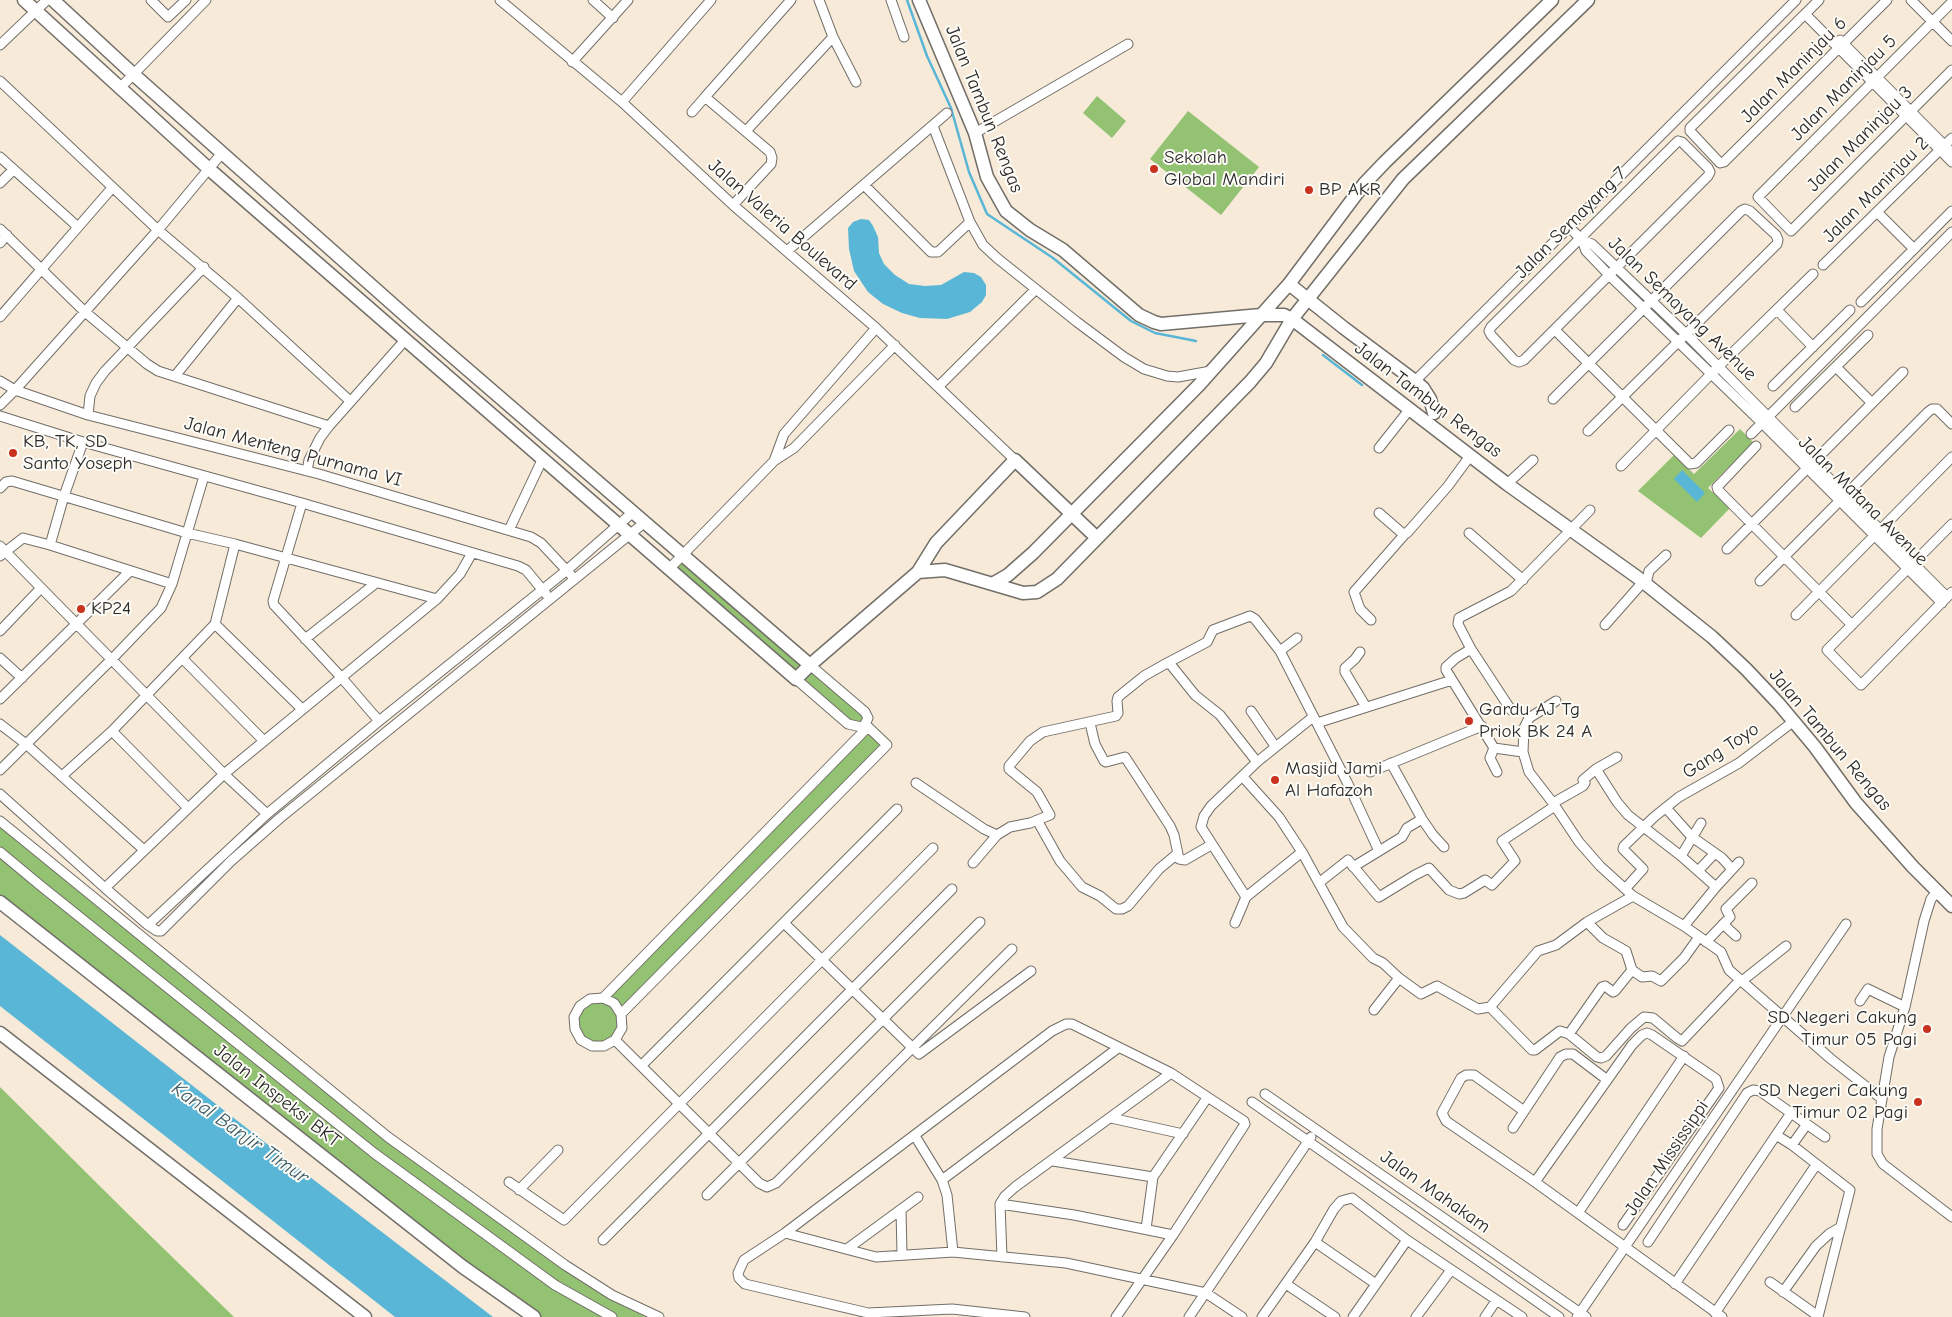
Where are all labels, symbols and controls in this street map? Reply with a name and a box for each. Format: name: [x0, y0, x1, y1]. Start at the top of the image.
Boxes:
street label: Jalan Maninjau 6: [1736, 12, 1852, 128]
street label: Jalan Tambun Rengas: [940, 22, 1028, 196]
street label: Jalan Maninjau 5: [1786, 30, 1902, 146]
street label: Jalan Maninjau 3: [1802, 81, 1918, 197]
street label: Jalan Maninjau 2: [1818, 132, 1934, 248]
place label: Sekolah Global Mandiri: [1164, 147, 1285, 191]
street label: Jalan Valeria Boulevard: [703, 154, 861, 296]
street label: Jalan Semayang 7: [1510, 162, 1632, 284]
marker: Sekolah Global Mandiri: [1148, 163, 1160, 175]
place label: BP AKR: [1319, 179, 1381, 201]
marker: BP AKR: [1303, 184, 1315, 196]
street label: Jalan Semayang Avenue: [1603, 232, 1761, 386]
street label: Jalan Tambun Rengas: [1350, 337, 1506, 463]
street label: Jalan Menteng Purnama VI: [182, 412, 404, 492]
place label: KB, TK, SD Santo Yoseph: [23, 431, 133, 475]
street label: Jalan Matana Avenue: [1793, 431, 1933, 571]
marker: KB, TK, SD Santo Yoseph: [7, 447, 19, 459]
place label: KP24: [91, 598, 131, 620]
marker: KP24: [75, 603, 87, 615]
street label: Jalan Tambun Rengas: [1764, 664, 1896, 816]
place label: Gardu AJ Tg Priok BK 24 A: [1479, 699, 1592, 743]
marker: Gardu AJ Tg Priok BK 24 A: [1463, 715, 1475, 727]
street label: Gang Toyo: [1678, 718, 1764, 784]
place label: Masjid Jami Al Hafazoh: [1285, 758, 1382, 802]
marker: Masjid Jami Al Hafazoh: [1269, 774, 1281, 786]
place label: SD Negeri Cakung Timur 05 Pagi: [1767, 1007, 1917, 1051]
marker: SD Negeri Cakung Timur 05 Pagi: [1921, 1023, 1933, 1035]
street label: Jalan Inspeksi BKT: [209, 1039, 345, 1153]
water label: Kanal Banjir Timur: [167, 1077, 313, 1189]
place label: SD Negeri Cakung Timur 02 Pagi: [1758, 1080, 1908, 1124]
street label: Jalan Mississippi: [1620, 1096, 1714, 1220]
marker: SD Negeri Cakung Timur 02 Pagi: [1912, 1096, 1924, 1108]
street label: Jalan Mahakam: [1375, 1146, 1495, 1238]

